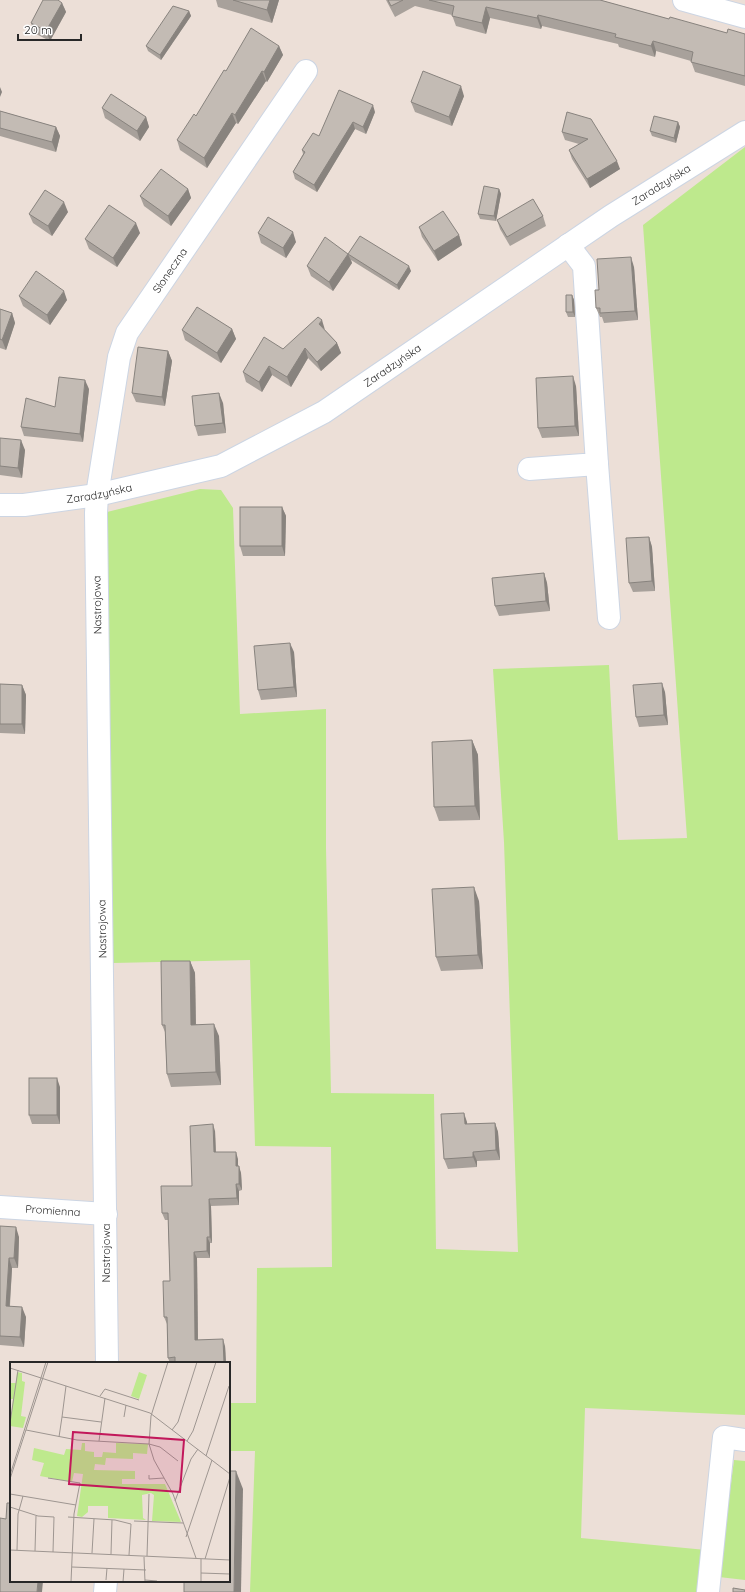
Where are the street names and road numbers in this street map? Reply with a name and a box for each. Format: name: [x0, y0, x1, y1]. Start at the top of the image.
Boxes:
street label: Zaradzyńska: [629, 161, 693, 208]
street label: Słoneczna: [149, 245, 190, 296]
street label: Zaradzyńska: [361, 341, 424, 390]
street label: Zaradzyńska: [65, 480, 133, 506]
street label: Nastrojowa: [89, 575, 105, 635]
street label: Nastrojowa: [94, 899, 110, 959]
street label: Promienna: [25, 1202, 81, 1219]
street label: Nastrojowa: [99, 1224, 113, 1282]

